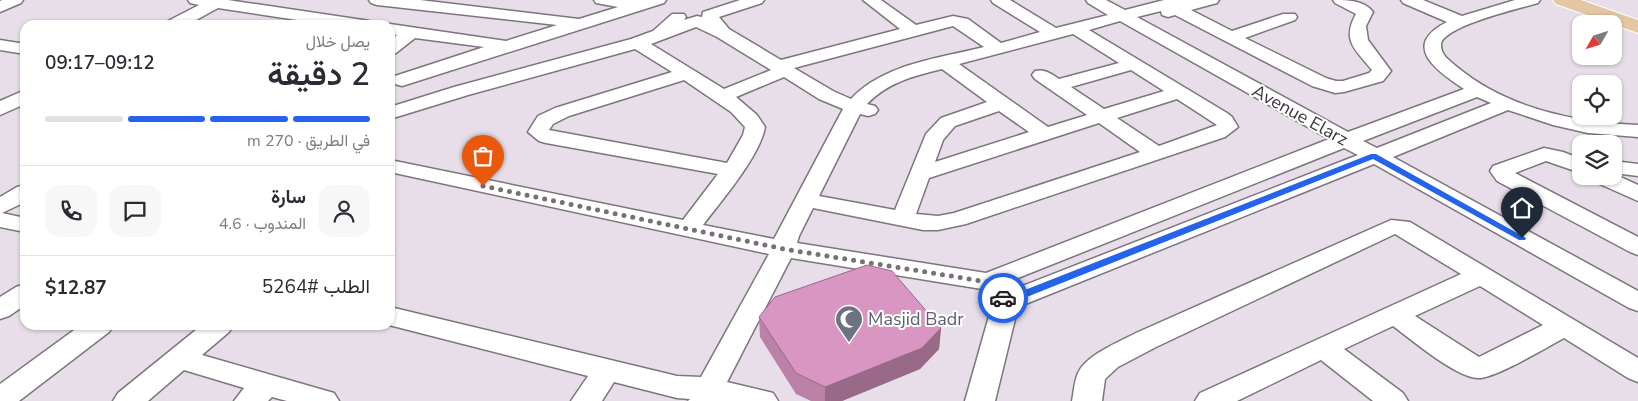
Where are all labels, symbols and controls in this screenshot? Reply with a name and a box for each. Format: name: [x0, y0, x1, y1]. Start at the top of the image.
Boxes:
north arrow: [1572, 15, 1622, 65]
map controls: [1572, 15, 1622, 185]
text: يصل خلال: [306, 31, 370, 53]
text: 09:12–09:17: [45, 50, 155, 76]
text: 2 دقيقة: [267, 53, 370, 96]
button: locate: [1572, 75, 1622, 125]
street label: Avenue Elarz: [1248, 79, 1352, 151]
text: في الطريق · 270 m: [247, 130, 370, 152]
pin: [462, 135, 504, 186]
button: layers: [1572, 135, 1622, 185]
icon: bag: [469, 142, 497, 170]
text: سارة: [271, 184, 306, 210]
button: phone: [45, 185, 97, 237]
button: chat: [109, 185, 161, 237]
button: person: [318, 185, 370, 237]
pin: [1501, 187, 1543, 238]
icon: home: [1508, 194, 1536, 222]
text: المندوب · 4.6: [219, 213, 306, 235]
courier: [978, 273, 1028, 323]
text: الطلب #5264: [262, 274, 370, 300]
text: $12.87: [45, 275, 107, 301]
icon: car: [989, 284, 1017, 312]
mosque icon: Masjid Badr: [834, 304, 864, 343]
place label: Masjid Badr: [868, 307, 964, 331]

